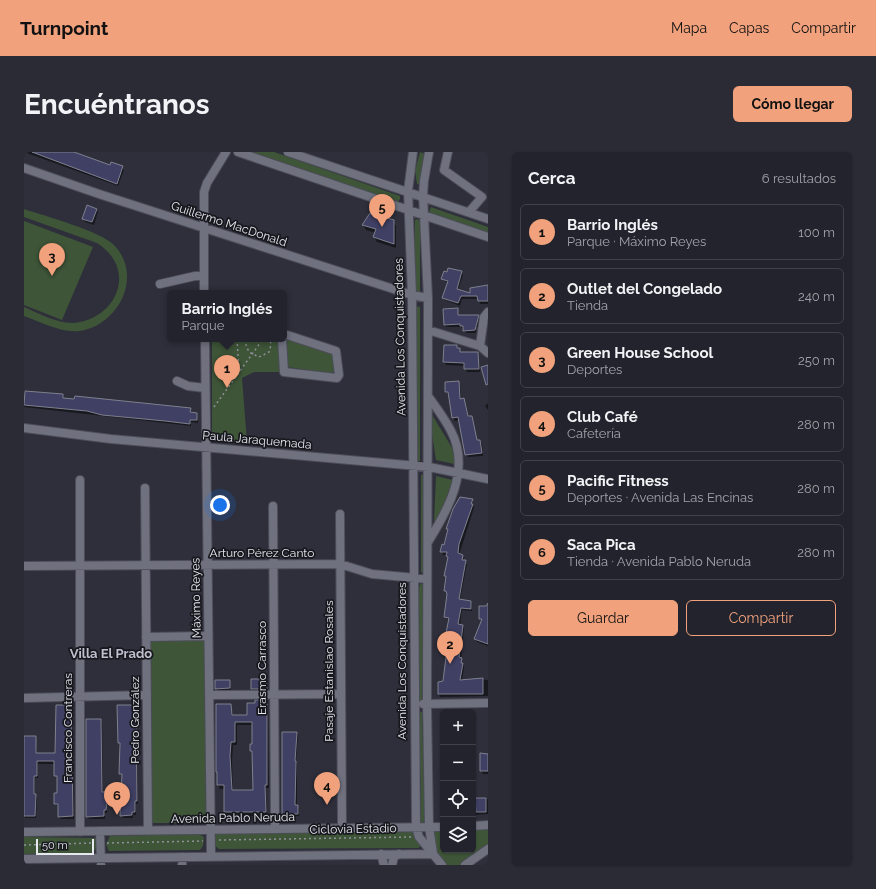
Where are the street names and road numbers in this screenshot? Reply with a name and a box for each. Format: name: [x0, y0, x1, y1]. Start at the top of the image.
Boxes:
street label: Guillermo MacDonald: [169, 199, 289, 249]
street label: Avenida Los Conquistadores: [392, 258, 408, 416]
street label: Paula Jaraquemada: [202, 428, 312, 452]
street label: Arturo Pérez Canto: [210, 546, 314, 560]
street label: Máximo Reyes: [188, 557, 204, 638]
street label: Avenida Los Conquistadores: [395, 582, 409, 740]
street label: Pasaje Estanislao Rosales: [322, 600, 336, 742]
street label: Erasmo Carrasco: [255, 621, 269, 715]
street label: Francisco Contreras: [61, 673, 75, 783]
street label: Pedro González: [128, 676, 142, 764]
street label: Avenida Pablo Neruda: [171, 810, 295, 826]
street label: Ciclovia Estadio: [309, 821, 397, 837]

